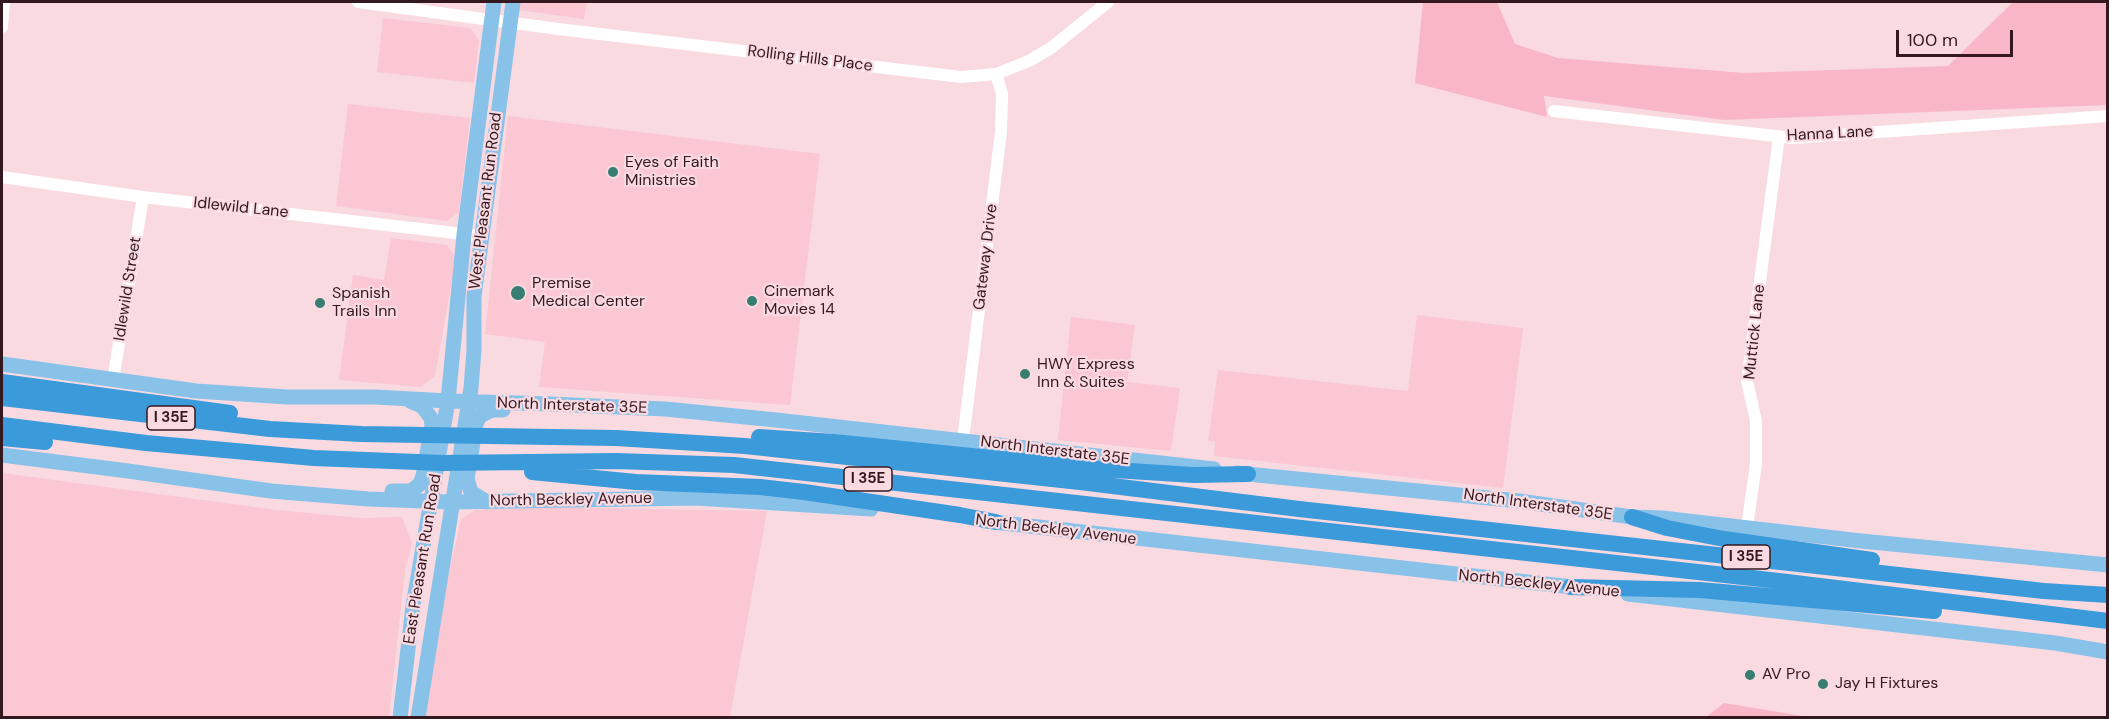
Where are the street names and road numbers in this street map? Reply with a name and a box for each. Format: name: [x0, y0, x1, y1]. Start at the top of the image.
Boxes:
street label: Rolling Hills Place: [746, 42, 874, 76]
street label: West Pleasant Run Road: [466, 111, 506, 291]
street label: Hanna Lane: [1786, 122, 1874, 146]
street label: Idlewild Lane: [193, 193, 289, 223]
street label: Gateway Drive: [970, 203, 1002, 311]
street label: Idlewild Street: [110, 235, 146, 343]
street label: Muttick Lane: [1740, 283, 1770, 381]
street label: North Interstate 35E: [497, 394, 647, 418]
road number: I 35E: [147, 406, 195, 430]
street label: North Interstate 35E: [979, 432, 1131, 470]
road number: I 35E: [844, 467, 892, 491]
street label: East Pleasant Run Road: [400, 472, 446, 646]
street label: North Interstate 35E: [1462, 485, 1614, 525]
street label: North Beckley Avenue: [490, 489, 652, 511]
street label: North Beckley Avenue: [974, 511, 1138, 549]
road number: I 35E: [1722, 545, 1770, 569]
street label: North Beckley Avenue: [1457, 566, 1621, 602]

